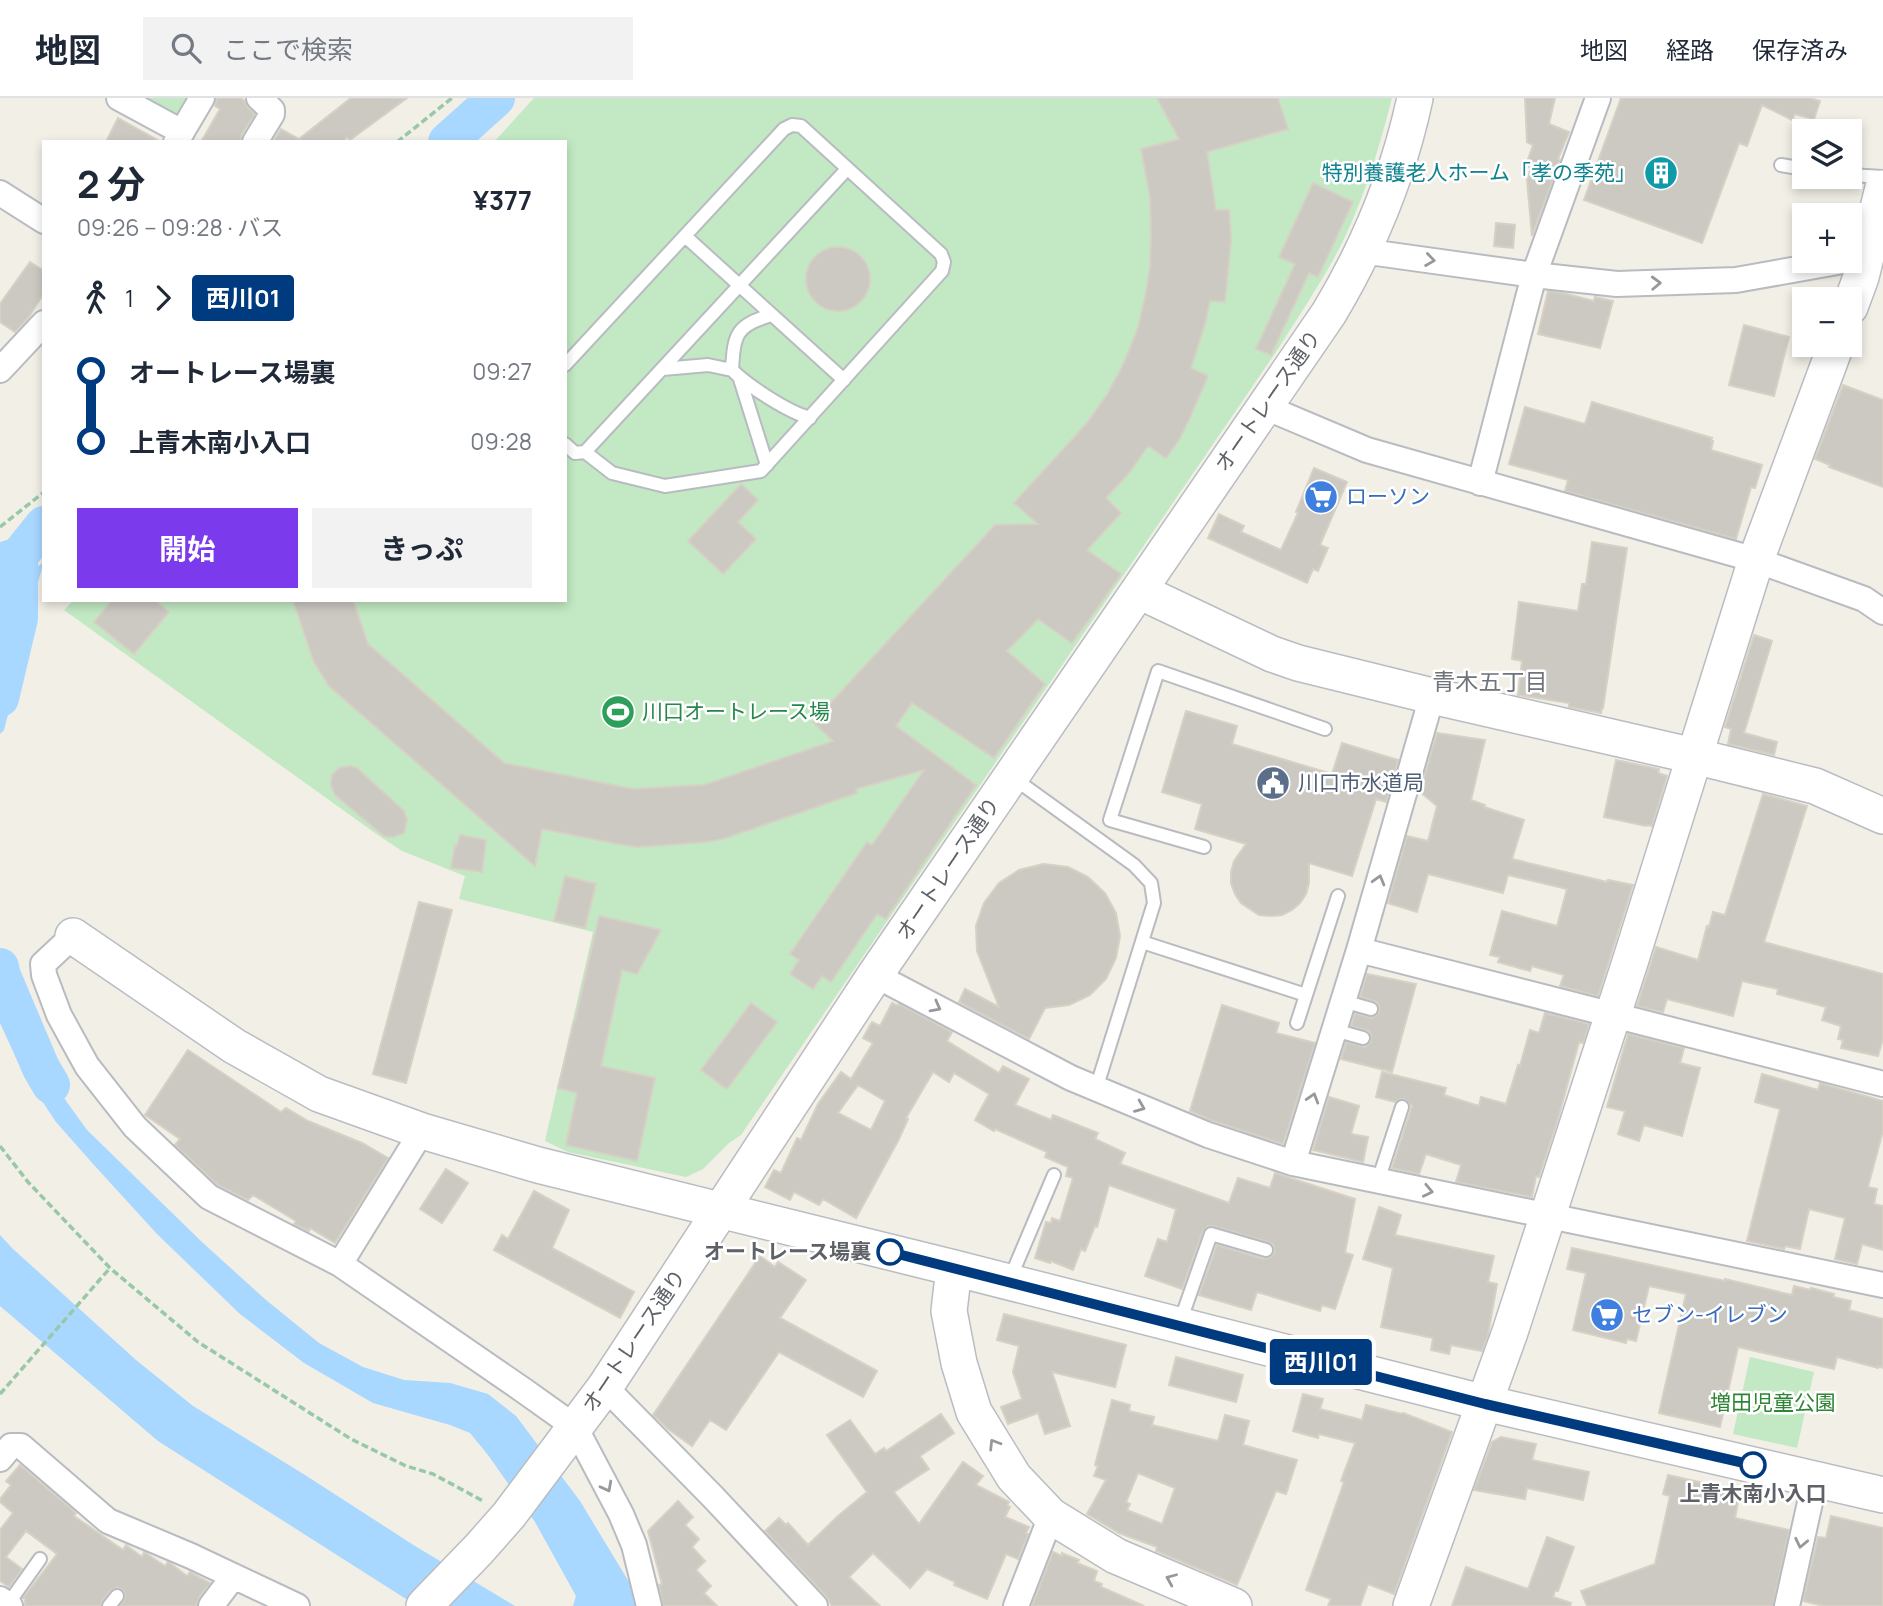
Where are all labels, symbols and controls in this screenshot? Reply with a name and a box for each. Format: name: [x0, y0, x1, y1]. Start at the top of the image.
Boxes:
search box: [143, 17, 633, 80]
text: 地図: [35, 27, 101, 72]
icon: search: [167, 29, 205, 67]
text: ここで検索: [223, 31, 353, 67]
text: 地図: [1580, 33, 1628, 66]
text: 経路: [1666, 33, 1714, 66]
text: 保存済み: [1752, 33, 1848, 66]
map controls: [1792, 119, 1862, 357]
button: layers: [1792, 119, 1862, 189]
building icon: 特別養護老人ホーム「孝の季苑」: [1642, 154, 1680, 192]
text: 2 分: [77, 157, 145, 209]
place label: 特別養護老人ホーム「孝の季苑」: [1322, 158, 1636, 186]
text: ¥377: [473, 182, 532, 218]
button: +: [1792, 203, 1862, 273]
text: 09:26 – 09:28 · バス: [77, 211, 283, 243]
one-way arrow: [1424, 252, 1436, 267]
one-way arrow: [1651, 275, 1661, 291]
icon: walk: [77, 279, 115, 317]
icon: forward: [144, 279, 182, 317]
text: 西川01: [206, 281, 280, 314]
text: 1: [125, 282, 134, 314]
button: −: [1792, 287, 1862, 357]
street label: オートレース通り: [1208, 324, 1327, 477]
text: オートレース場裏: [129, 354, 336, 390]
text: 09:27: [472, 355, 532, 387]
text: 上青木南小入口: [129, 424, 311, 460]
text: 09:28: [470, 425, 532, 457]
supermarket icon: ローソン: [1302, 478, 1340, 516]
place label: ローソン: [1346, 482, 1430, 510]
button: 開始: [77, 508, 298, 588]
button: きっぷ: [312, 508, 532, 588]
district label: 青木五丁目: [1433, 665, 1548, 697]
sports icon: 川口オートレース場: [599, 693, 637, 731]
place label: 川口オートレース場: [642, 697, 830, 725]
public building icon: 川口市水道局: [1254, 764, 1292, 802]
place label: 川口市水道局: [1298, 768, 1424, 796]
street label: オートレース通り: [889, 791, 1005, 945]
one-way arrow: [1370, 875, 1385, 887]
one-way arrow: [929, 999, 941, 1013]
one-way arrow: [1304, 1092, 1319, 1104]
one-way arrow: [1134, 1098, 1146, 1112]
one-way arrow: [1422, 1183, 1434, 1198]
place label: オートレース場裏: [704, 1237, 871, 1265]
marker: オートレース場裏: [877, 1239, 903, 1265]
street label: オートレース通り: [575, 1263, 691, 1417]
supermarket icon: セブン-イレブン: [1588, 1296, 1626, 1334]
place label: セブン-イレブン: [1632, 1300, 1788, 1328]
line badge: 西川01: [1272, 1339, 1370, 1385]
text: 西川01: [1284, 1345, 1358, 1378]
park label: 増田児童公園: [1710, 1388, 1836, 1416]
one-way arrow: [990, 1439, 1003, 1452]
marker: 上青木南小入口: [1740, 1452, 1766, 1478]
place label: 上青木南小入口: [1680, 1479, 1827, 1507]
one-way arrow: [599, 1480, 613, 1492]
one-way arrow: [1794, 1537, 1809, 1549]
one-way arrow: [1166, 1573, 1178, 1587]

